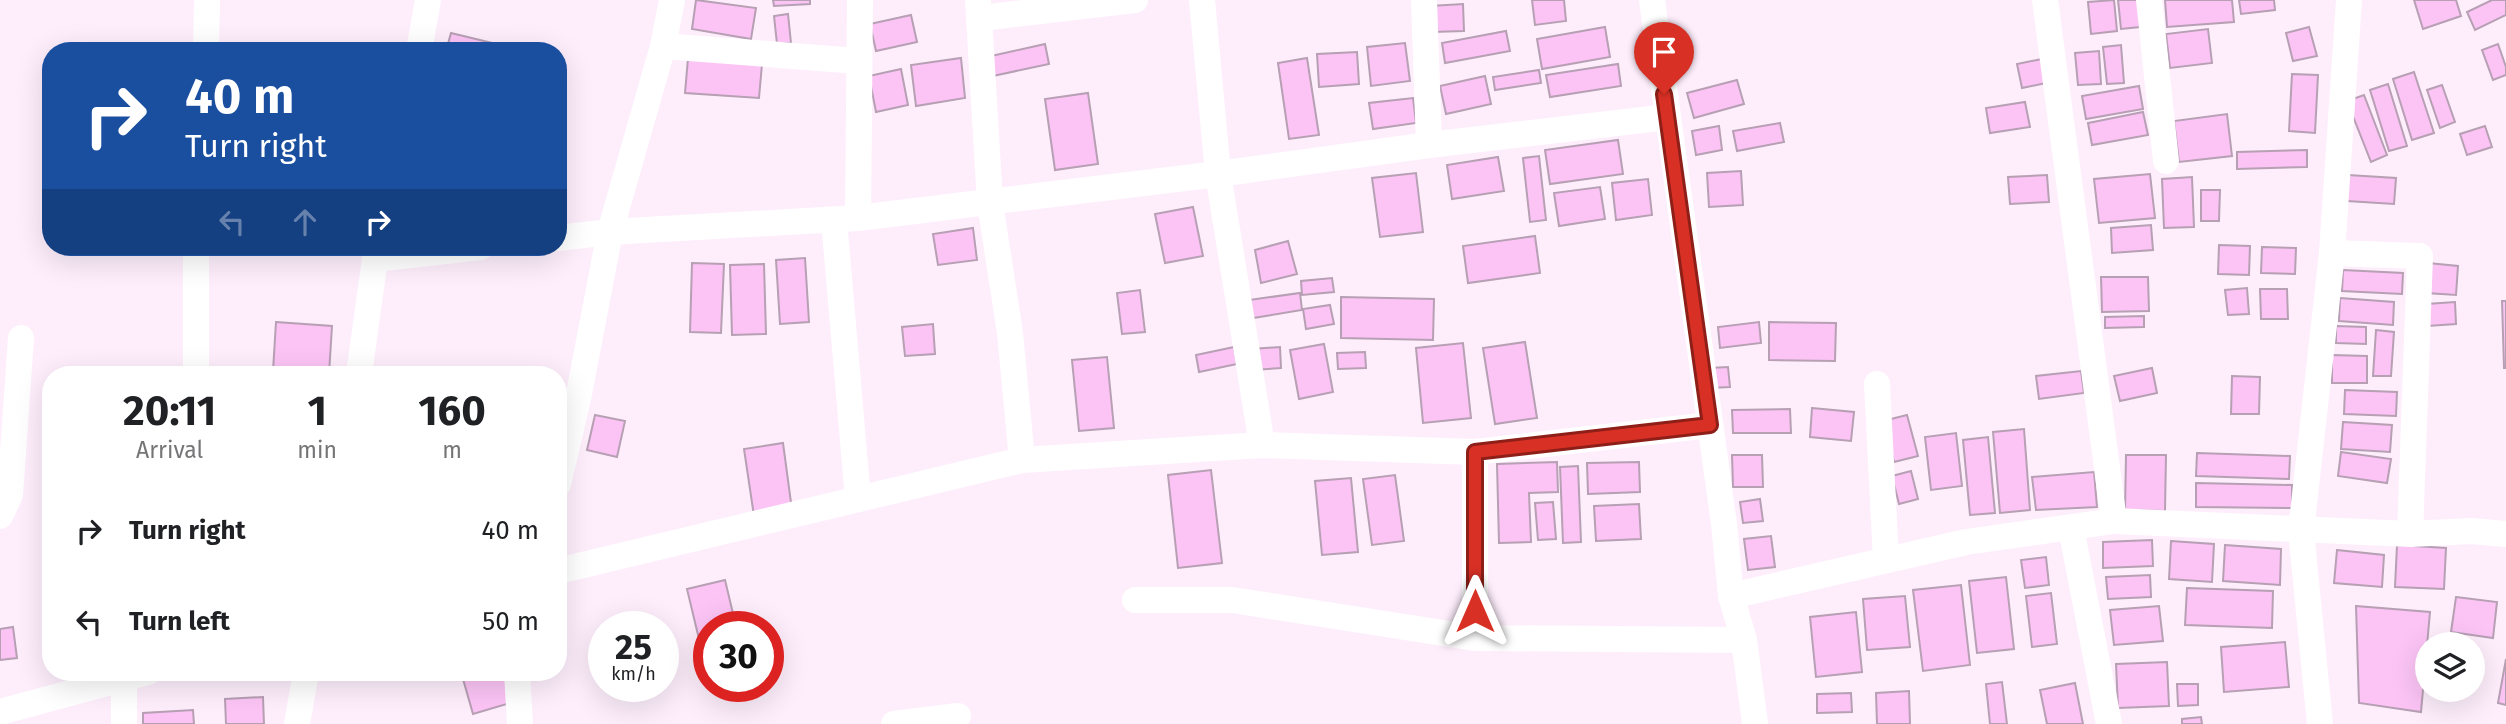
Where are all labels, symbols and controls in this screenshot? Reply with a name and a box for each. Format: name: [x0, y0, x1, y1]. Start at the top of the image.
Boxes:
pin: [1634, 22, 1694, 94]
icon: arrive: [1645, 33, 1683, 71]
text: 40 m: [185, 67, 294, 126]
icon: right: [70, 70, 161, 161]
text: Turn right: [185, 127, 327, 165]
icon: left: [213, 203, 251, 241]
icon: ahead: [286, 203, 324, 241]
icon: right: [359, 203, 397, 241]
text: 20:11: [123, 386, 216, 436]
text: 1: [307, 386, 327, 436]
text: 160: [418, 386, 486, 436]
text: Arrival: [136, 436, 203, 464]
text: min: [297, 436, 337, 464]
text: m: [442, 436, 462, 464]
icon: right: [70, 512, 108, 550]
text: Turn right: [129, 515, 246, 546]
text: 40 m: [481, 515, 539, 546]
position arrow: [1438, 574, 1512, 648]
icon: left: [70, 603, 108, 641]
text: Turn left: [129, 606, 230, 637]
text: 50 m: [482, 606, 539, 637]
speed limit sign: 30: [693, 611, 784, 702]
text: 25: [615, 626, 652, 668]
map controls: [2415, 632, 2485, 702]
button: layers: [2415, 632, 2485, 702]
text: km/h: [611, 663, 656, 685]

